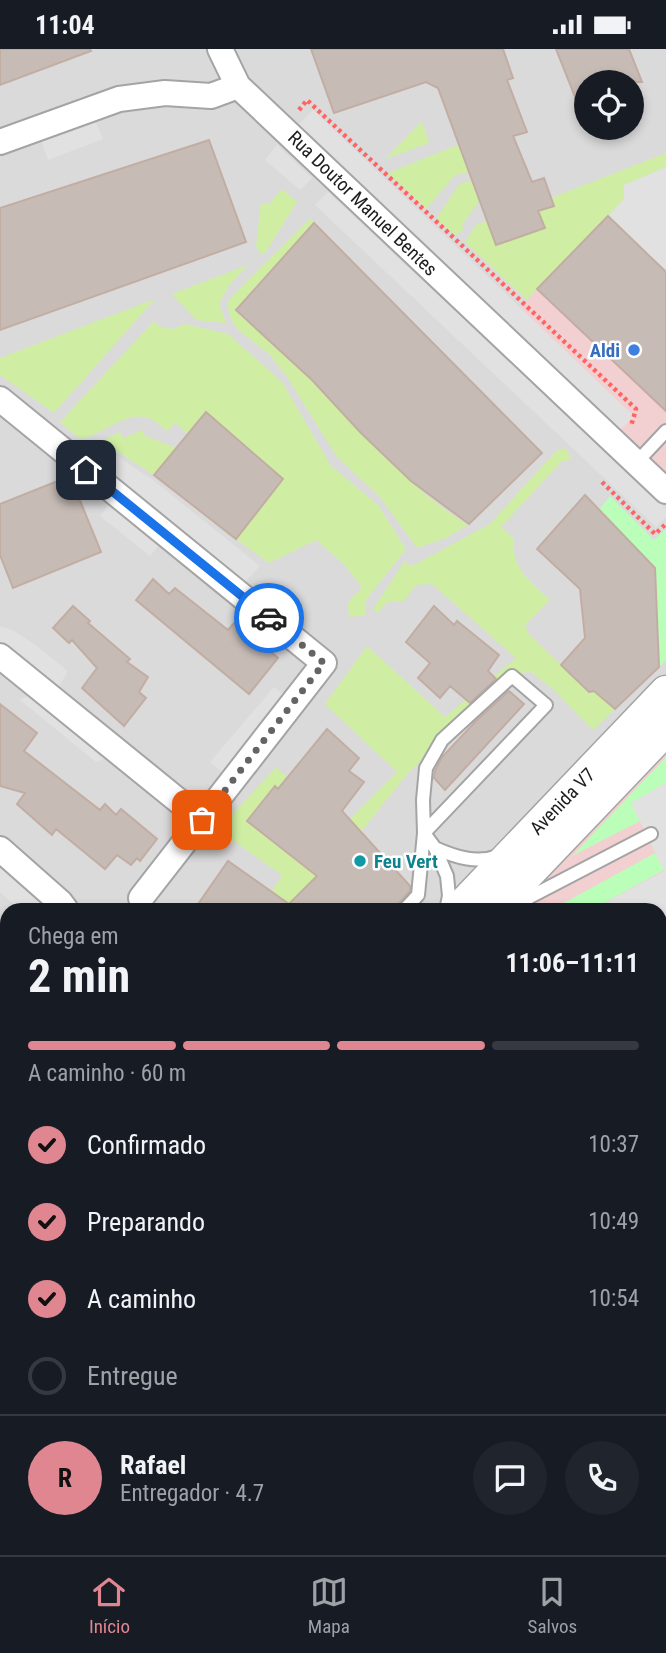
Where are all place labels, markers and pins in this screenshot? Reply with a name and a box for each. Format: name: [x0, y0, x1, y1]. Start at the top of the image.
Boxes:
place label: Aldi: [590, 339, 620, 362]
marker: Aldi: [626, 342, 642, 358]
pin: [56, 440, 116, 500]
pin: [172, 790, 232, 850]
place label: Feu Vert: [374, 850, 438, 873]
marker: Feu Vert: [352, 853, 368, 869]

